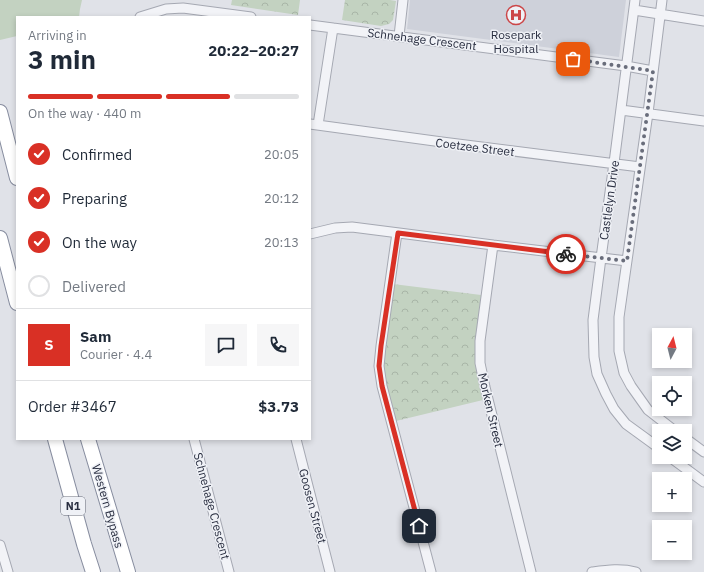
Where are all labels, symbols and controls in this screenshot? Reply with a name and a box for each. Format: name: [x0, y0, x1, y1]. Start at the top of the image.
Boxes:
hospital icon: Rosepark Hospital: [505, 4, 527, 26]
street label: Schnehage Crescent: [367, 25, 477, 53]
text: Arriving in: [28, 27, 87, 44]
place label: Rosepark Hospital: [491, 27, 542, 56]
text: 20:22–20:27: [208, 41, 299, 60]
text: 3 min: [28, 42, 96, 76]
pin: [556, 42, 590, 76]
icon: bag: [562, 48, 584, 70]
text: On the way · 440 m: [28, 105, 141, 122]
street label: Coetzee Street: [435, 135, 515, 159]
icon: check: [28, 143, 50, 165]
text: Confirmed: [62, 145, 132, 164]
text: 20:05: [264, 146, 299, 163]
street label: Castlelyn Drive: [596, 159, 622, 241]
icon: check: [28, 187, 50, 209]
text: Preparing: [62, 189, 127, 208]
text: 20:12: [264, 190, 299, 207]
icon: check: [28, 231, 50, 253]
text: On the way: [62, 233, 137, 252]
text: 20:13: [264, 234, 299, 251]
courier: [546, 234, 586, 274]
icon: bike: [555, 243, 577, 265]
text: Delivered: [62, 277, 126, 296]
button: chat: [205, 324, 247, 366]
button: phone: [257, 324, 299, 366]
text: Sam: [80, 327, 111, 346]
north arrow: [652, 328, 692, 368]
map controls: [652, 328, 692, 560]
text: S: [44, 335, 54, 354]
text: Courier · 4.4: [80, 346, 152, 363]
street label: Morken Street: [475, 371, 507, 449]
button: locate: [652, 376, 692, 416]
text: Order #3467: [28, 397, 117, 416]
text: $3.73: [258, 397, 299, 416]
button: layers: [652, 424, 692, 464]
street label: Schnehage Crescent: [191, 451, 233, 561]
street label: Western Bypass: [89, 462, 127, 550]
street label: Goosen Street: [296, 467, 330, 545]
button: +: [652, 472, 692, 512]
road number: N1: [61, 497, 85, 515]
pin: [402, 509, 436, 543]
icon: home: [408, 515, 430, 537]
button: −: [652, 520, 692, 560]

